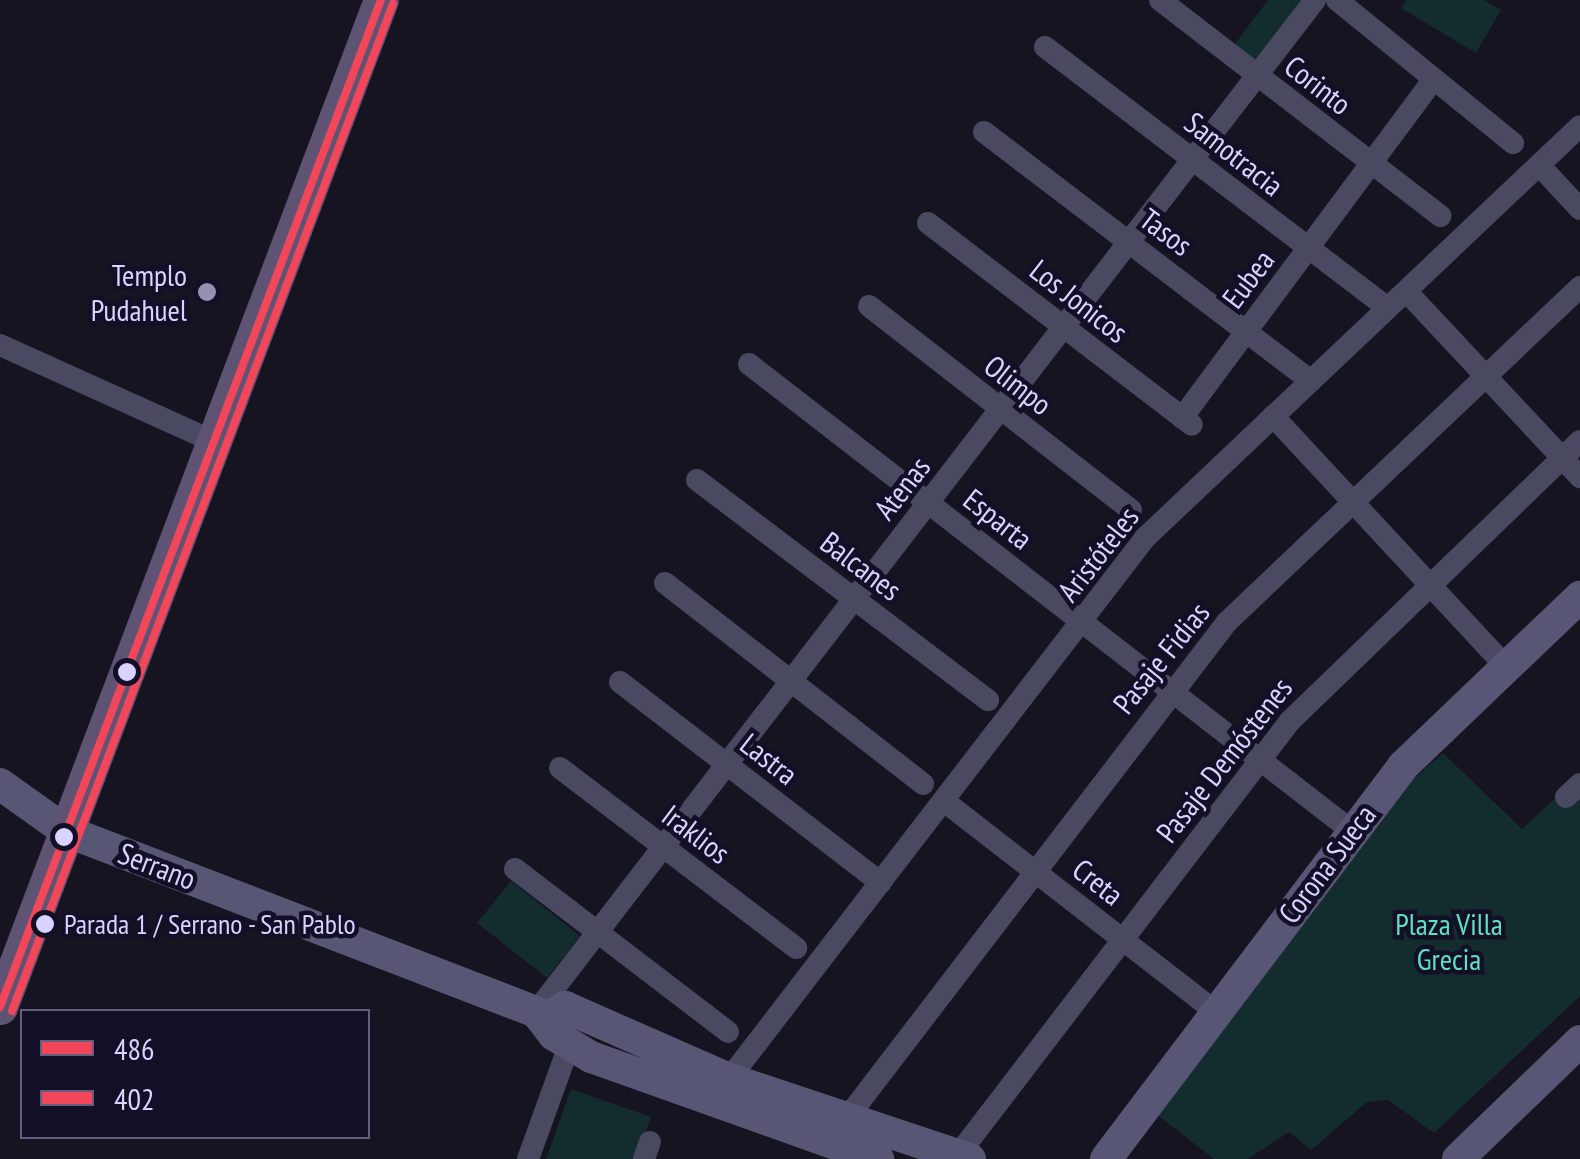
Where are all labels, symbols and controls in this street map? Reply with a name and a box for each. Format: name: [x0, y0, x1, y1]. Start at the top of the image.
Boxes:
street label: Corinto: [1277, 48, 1359, 122]
street label: Samotracia: [1178, 104, 1290, 204]
street label: Tasos: [1133, 201, 1199, 263]
street label: Eubea: [1215, 243, 1281, 315]
street label: Los Jonicos: [1023, 252, 1135, 350]
place label: Templo Pudahuel: [91, 257, 187, 328]
marker: Templo Pudahuel: [196, 281, 218, 303]
street label: Olimpo: [977, 348, 1059, 422]
street label: Atenas: [866, 450, 938, 526]
street label: Esparta: [956, 481, 1040, 557]
street label: Aristóteles: [1050, 500, 1146, 608]
street label: Balcanes: [814, 524, 908, 608]
street label: Pasaje Fidias: [1105, 595, 1217, 721]
unlabelled marker: [117, 662, 137, 682]
street label: Pasaje Demóstenes: [1149, 671, 1299, 849]
street label: Lastra: [733, 726, 805, 792]
street label: Iraklios: [655, 797, 737, 871]
street label: Corona Sueca: [1271, 798, 1383, 930]
unlabelled marker: [54, 827, 74, 847]
street label: Serrano: [113, 835, 201, 897]
street label: Creta: [1066, 851, 1130, 913]
park label: Plaza Villa Grecia: [1395, 906, 1503, 976]
place label: Parada 1 / Serrano - San Pablo: [64, 907, 358, 941]
marker: Parada 1 / Serrano - San Pablo: [35, 914, 55, 934]
legend: [20, 1009, 370, 1139]
text: 486: [114, 1029, 155, 1068]
text: 402: [114, 1079, 155, 1118]

